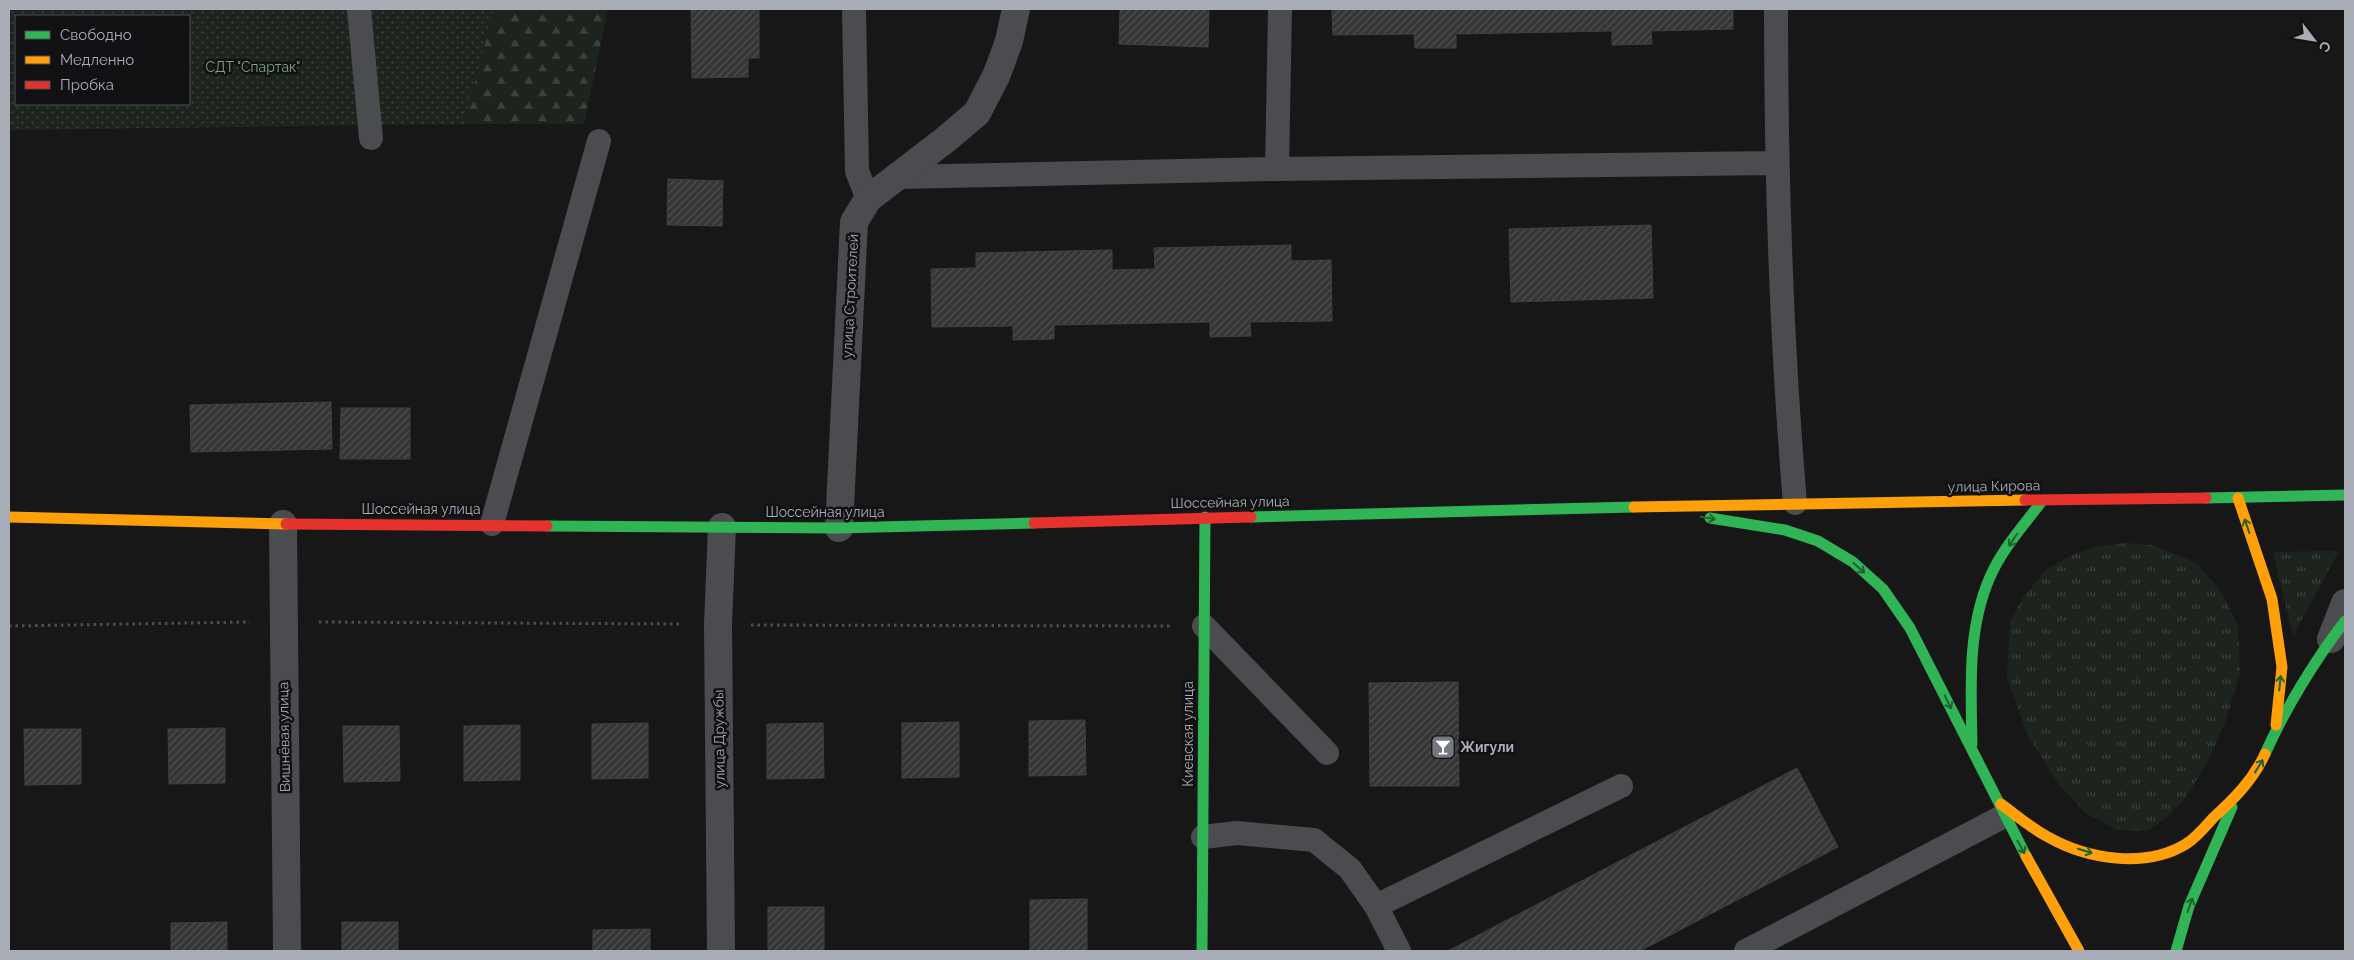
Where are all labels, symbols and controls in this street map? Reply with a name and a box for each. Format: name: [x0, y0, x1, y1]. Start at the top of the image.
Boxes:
legend: [15, 15, 190, 105]
north arrow: [2289, 15, 2339, 65]
text: Свободно: [60, 26, 132, 44]
text: С: [2316, 38, 2334, 55]
text: Медленно: [60, 51, 134, 69]
park label: СДТ "Спартак": [206, 59, 300, 75]
text: Пробка: [60, 76, 114, 94]
street label: улица Строителей: [839, 234, 861, 358]
street label: улица Кирова: [1948, 477, 2040, 495]
street label: Шоссейная улица: [1170, 493, 1290, 511]
street label: Шоссейная улица: [361, 501, 481, 517]
street label: Шоссейная улица: [765, 504, 885, 520]
one-way arrow: [1699, 513, 1715, 523]
one-way arrow: [2242, 519, 2251, 534]
one-way arrow: [2008, 533, 2018, 547]
one-way arrow: [1853, 562, 1866, 573]
one-way arrow: [2275, 676, 2285, 692]
street label: Киевская улица: [1180, 681, 1196, 787]
street label: Вишнёвая улица: [275, 682, 293, 792]
street label: улица Дружбы: [710, 690, 728, 788]
one-way arrow: [1944, 694, 1953, 709]
bar icon: Жигули: [1430, 734, 1456, 760]
place label: Жигули: [1460, 739, 1514, 755]
one-way arrow: [2254, 759, 2264, 773]
one-way arrow: [2017, 839, 2027, 854]
one-way arrow: [2077, 847, 2093, 857]
one-way arrow: [2186, 897, 2195, 913]

